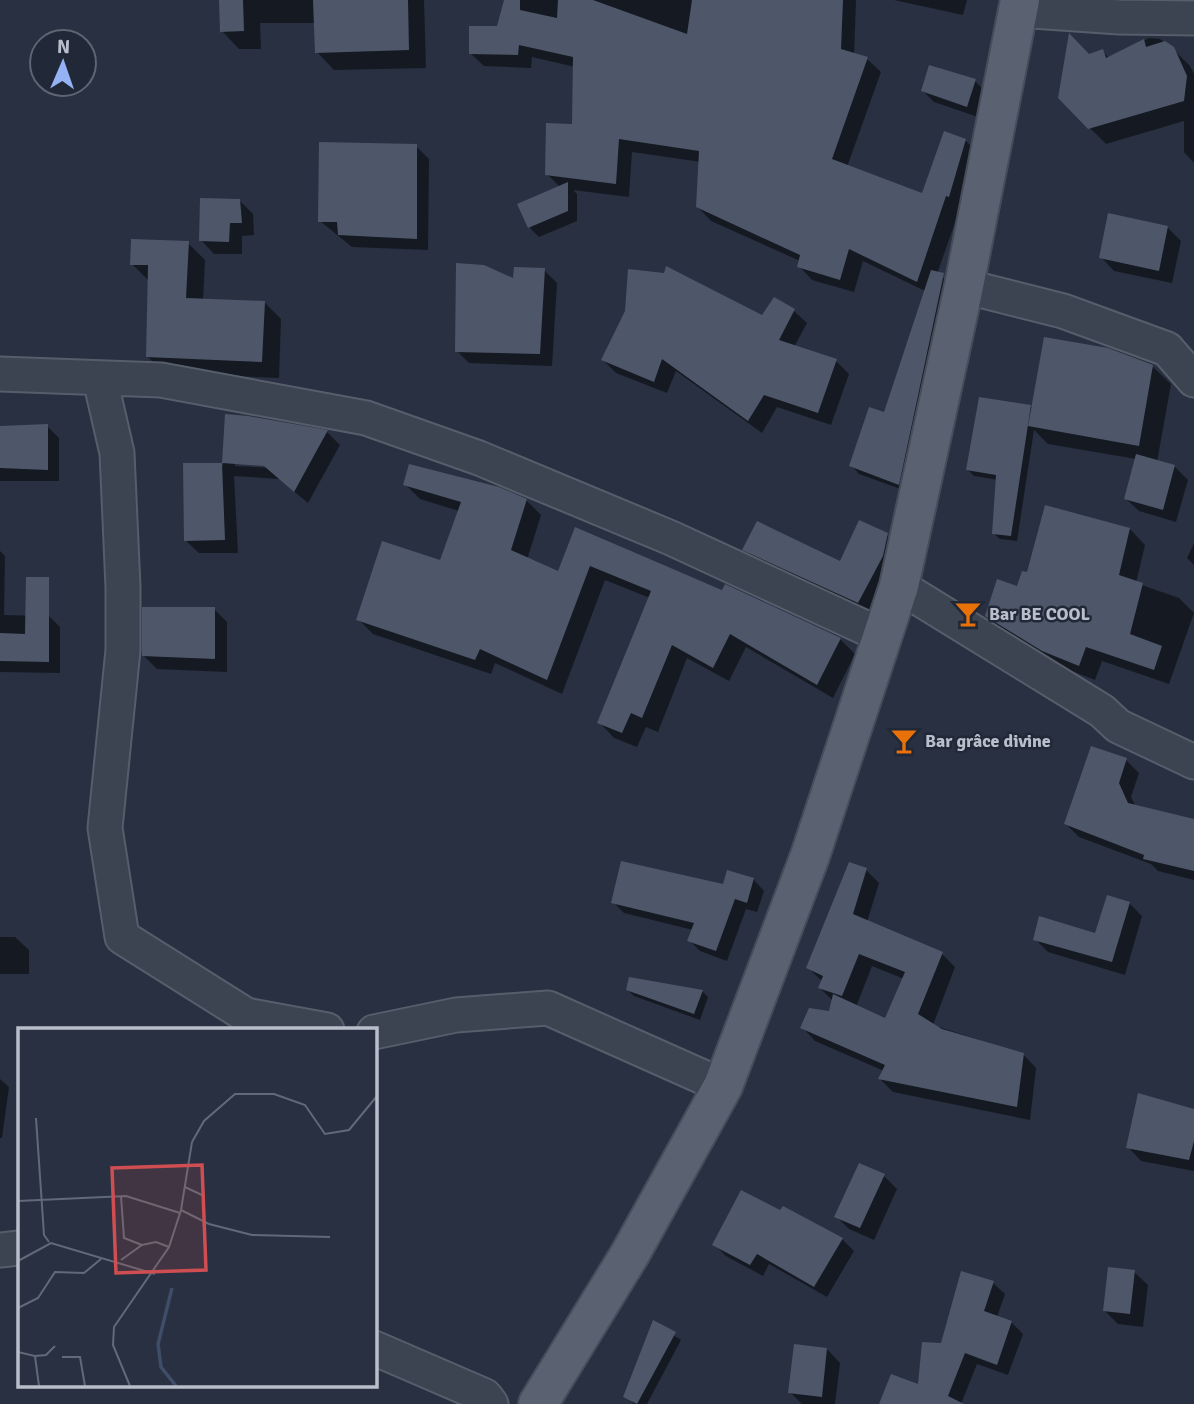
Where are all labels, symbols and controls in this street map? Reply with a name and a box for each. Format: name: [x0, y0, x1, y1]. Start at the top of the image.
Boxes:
north arrow: [28, 28, 98, 98]
text: N: [57, 35, 71, 59]
bar icon: Bar BE COOL: [953, 599, 983, 629]
place label: Bar BE COOL: [989, 603, 1091, 625]
bar icon: Bar grâce divine: [889, 726, 919, 756]
place label: Bar grâce divine: [925, 730, 1051, 752]
inset map: [18, 1028, 376, 1386]

